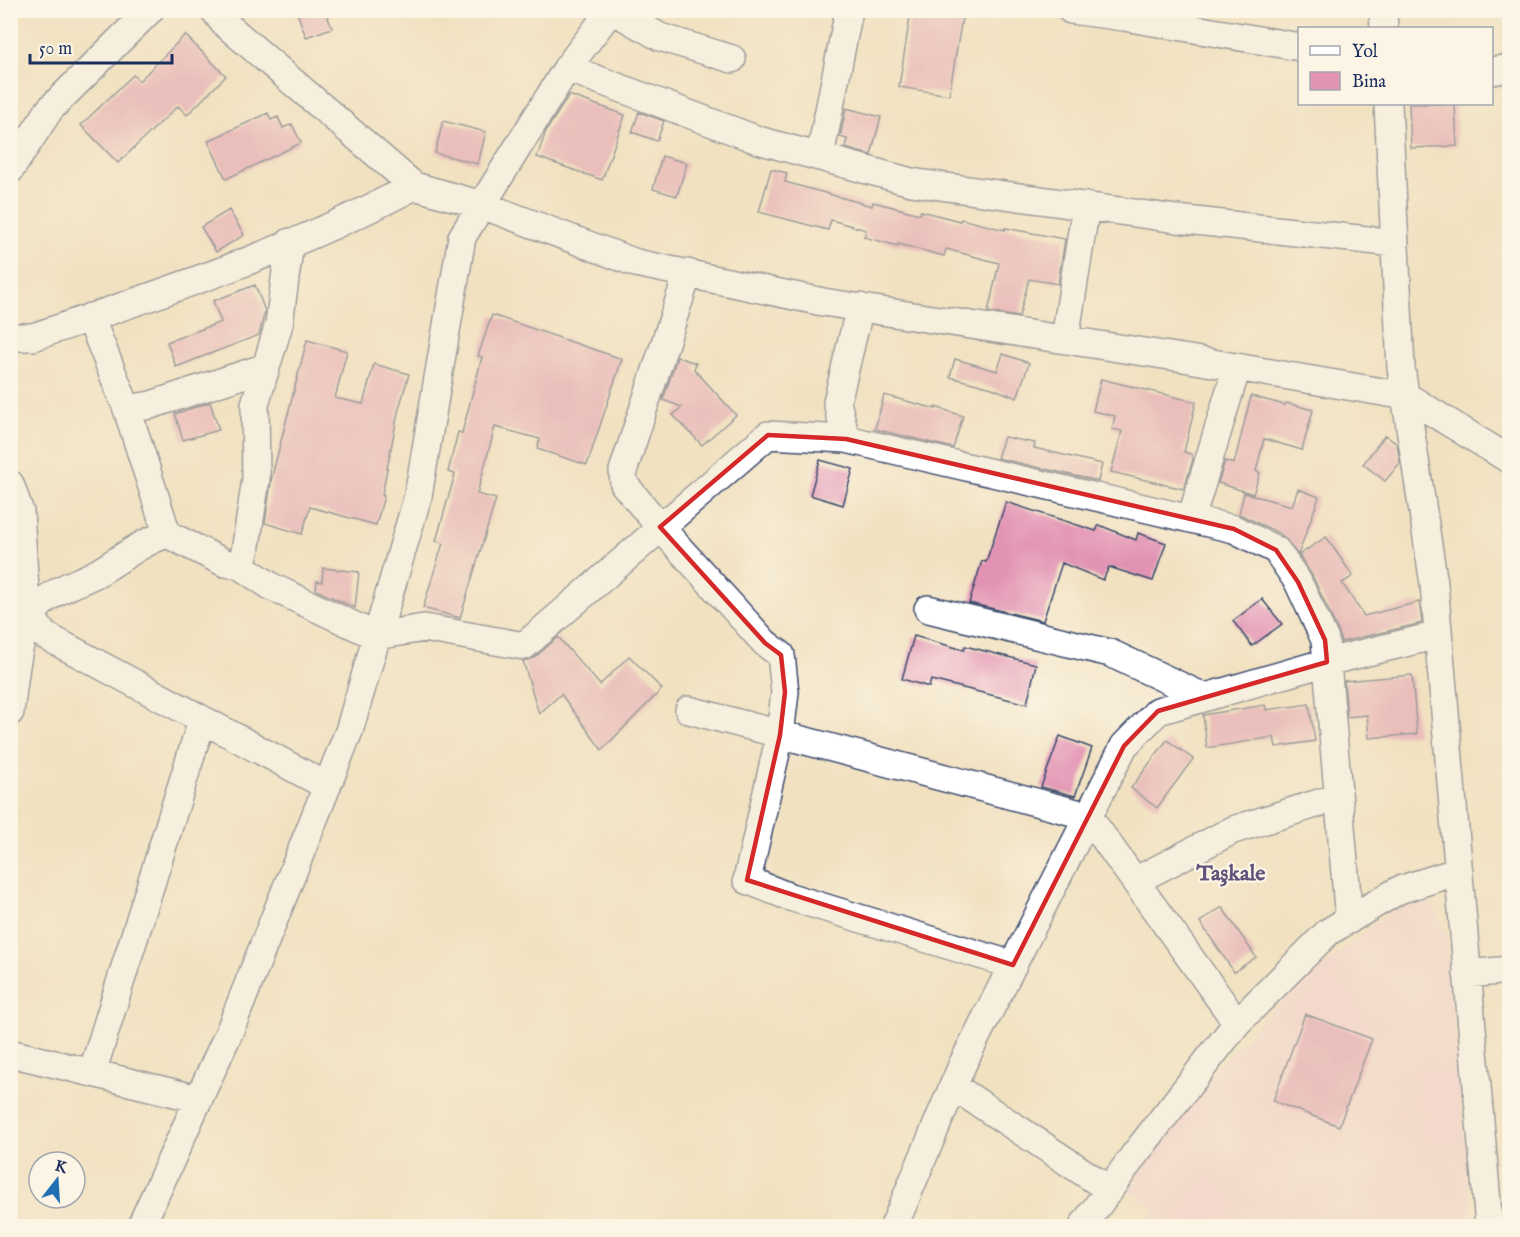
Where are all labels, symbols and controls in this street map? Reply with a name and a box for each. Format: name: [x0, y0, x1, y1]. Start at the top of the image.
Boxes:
scale bar: [30, 27, 172, 65]
legend: [1298, 27, 1493, 105]
text: 50 m: [39, 38, 72, 61]
text: Yol: [1352, 41, 1378, 64]
text: Bina: [1352, 71, 1386, 94]
district label: Taşkale: [1196, 860, 1265, 888]
north arrow: [27, 1150, 87, 1210]
text: K: [52, 1156, 71, 1179]

